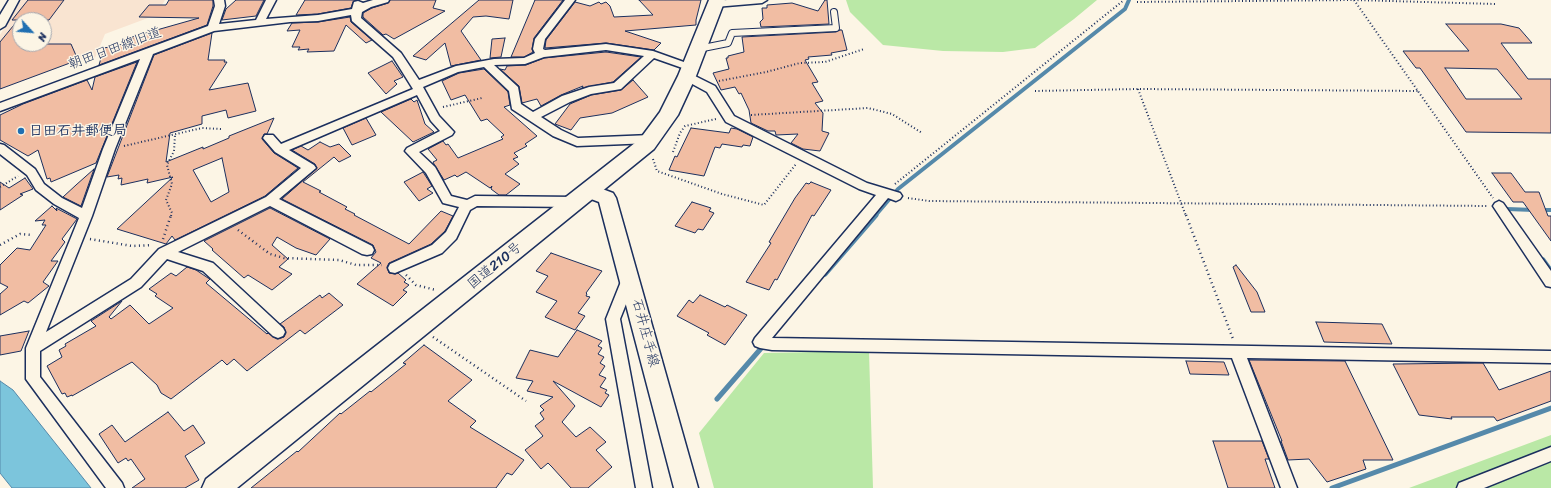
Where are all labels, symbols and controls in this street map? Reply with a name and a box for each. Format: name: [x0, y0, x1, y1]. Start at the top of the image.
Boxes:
north arrow: [12, 12, 52, 52]
street label: 朝田日田線旧道: [66, 24, 164, 74]
text: N: [32, 29, 53, 45]
place label: 日田石井郵便局: [29, 123, 127, 139]
marker: 日田石井郵便局: [16, 126, 26, 136]
street label: 国道210号: [464, 239, 526, 293]
street label: 石井庄手線: [628, 297, 662, 369]

